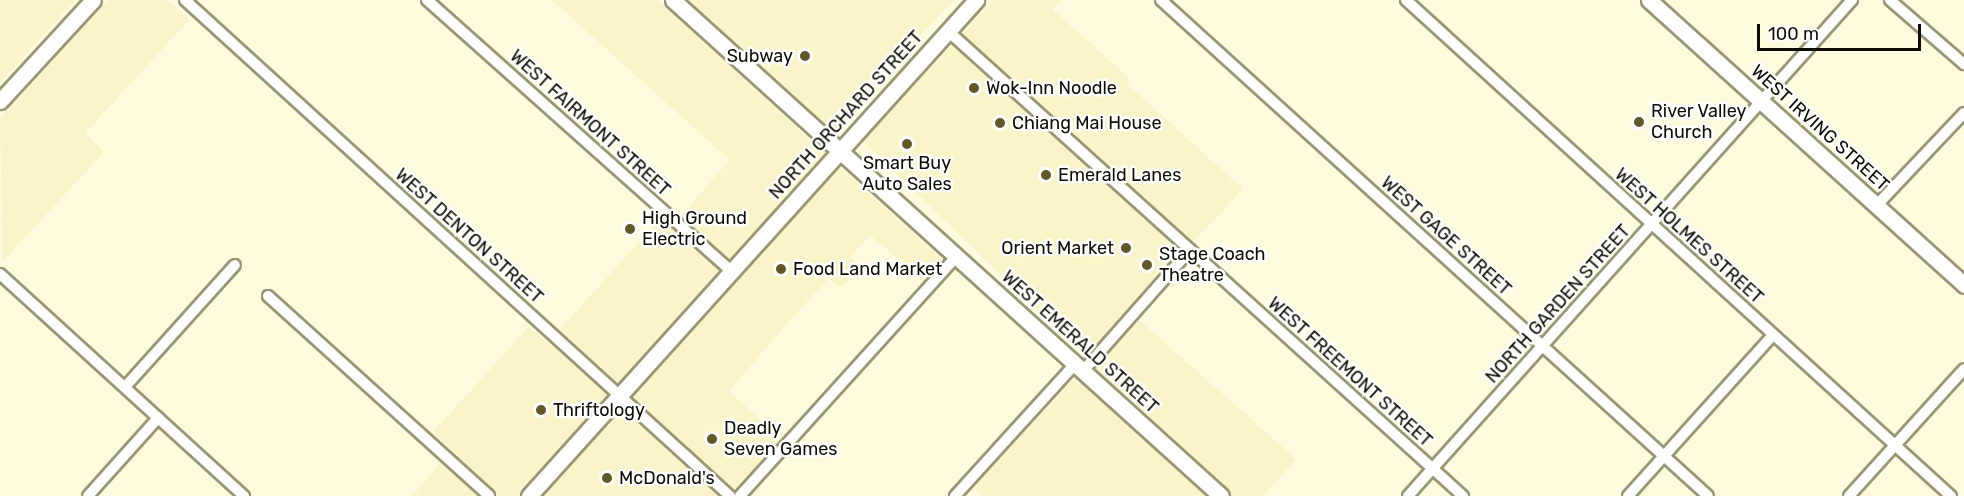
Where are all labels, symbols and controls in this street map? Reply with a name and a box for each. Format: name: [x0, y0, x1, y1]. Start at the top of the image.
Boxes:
scale bar: [1760, 12, 1924, 50]
text: 100 m: [1768, 23, 1819, 45]
street label: NORTH ORCHARD STREET: [765, 26, 927, 204]
street label: WEST FAIRMONT STREET: [505, 45, 675, 201]
place label: Subway: [727, 45, 793, 67]
marker: Subway: [798, 49, 812, 63]
street label: WEST IRVING STREET: [1746, 60, 1894, 196]
place label: Wok-Inn Noodle: [986, 77, 1117, 99]
marker: Wok-Inn Noodle: [967, 81, 981, 95]
place label: River Valley Church: [1651, 101, 1747, 144]
place label: Chiang Mai House: [1012, 112, 1162, 134]
marker: River Valley Church: [1632, 115, 1646, 129]
marker: Chiang Mai House: [993, 116, 1007, 130]
marker: Smart Buy Auto Sales: [900, 137, 914, 151]
place label: Smart Buy Auto Sales: [862, 153, 952, 195]
street label: WEST DENTON STREET: [391, 164, 547, 308]
place label: Emerald Lanes: [1058, 164, 1181, 186]
street label: WEST HOLMES STREET: [1610, 164, 1768, 308]
marker: Emerald Lanes: [1039, 168, 1053, 182]
street label: WEST GAGE STREET: [1376, 172, 1516, 300]
place label: High Ground Electric: [642, 208, 747, 250]
street label: NORTH GARDEN STREET: [1481, 220, 1635, 388]
marker: High Ground Electric: [623, 222, 637, 236]
place label: Orient Market: [1001, 237, 1114, 259]
marker: Orient Market: [1119, 241, 1133, 255]
place label: Stage Coach Theatre: [1159, 244, 1266, 286]
place label: Food Land Market: [793, 258, 942, 280]
marker: Stage Coach Theatre: [1140, 258, 1154, 272]
marker: Food Land Market: [774, 262, 788, 276]
street label: WEST EMERALD STREET: [997, 266, 1163, 418]
street label: WEST FREEMONT STREET: [1263, 292, 1437, 452]
place label: Thriftology: [553, 399, 645, 421]
marker: Thriftology: [534, 403, 548, 417]
place label: Deadly Seven Games: [724, 418, 837, 460]
marker: Deadly Seven Games: [705, 432, 719, 446]
place label: McDonald's: [619, 467, 715, 489]
marker: McDonald's: [600, 471, 614, 485]

